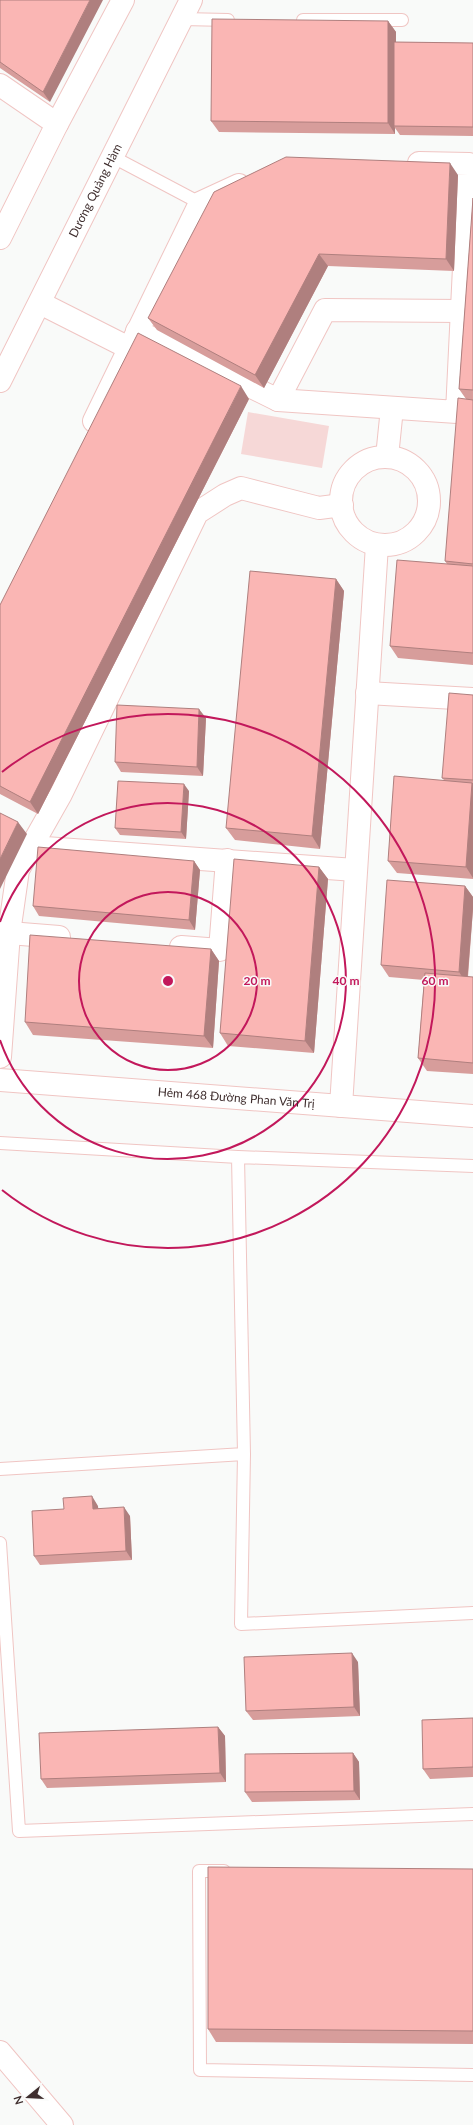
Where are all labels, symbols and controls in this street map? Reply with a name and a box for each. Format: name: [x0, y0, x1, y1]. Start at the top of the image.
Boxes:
street label: Dương Quảng Hàm: [65, 141, 125, 240]
text: 20 m: [244, 973, 270, 988]
text: 40 m: [333, 973, 359, 988]
text: 60 m: [422, 973, 448, 988]
centre of rings: [161, 974, 175, 988]
street label: Hẻm 468 Đường Phan Văn Trị: [157, 1084, 315, 1111]
north arrow: [8, 2077, 48, 2117]
text: N: [11, 2094, 26, 2106]

